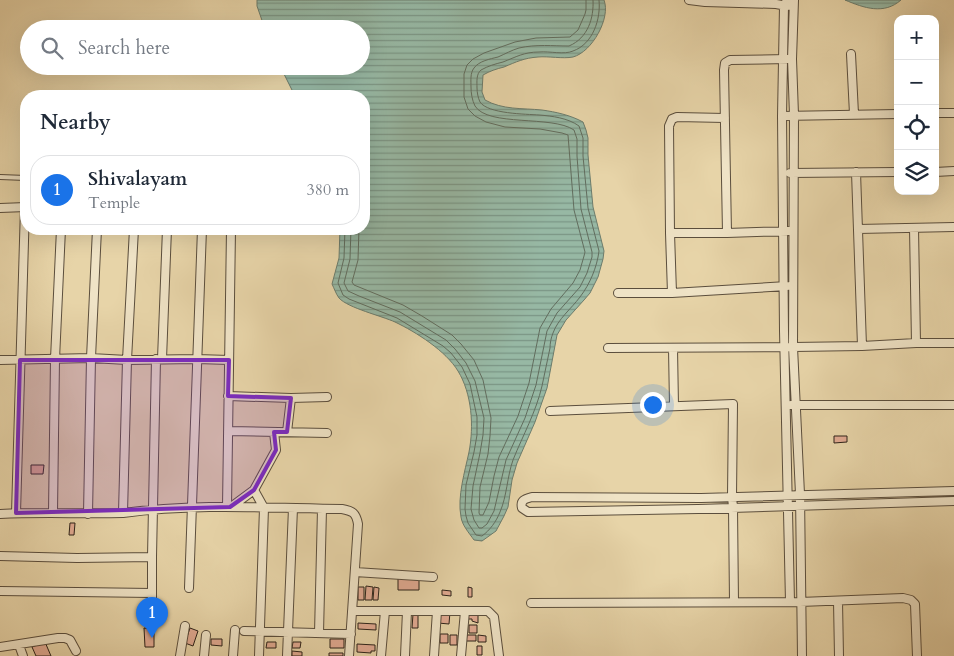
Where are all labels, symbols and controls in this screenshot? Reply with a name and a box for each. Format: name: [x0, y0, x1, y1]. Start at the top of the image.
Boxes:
map controls: [894, 15, 939, 195]
button: +: [894, 15, 939, 60]
search box: [20, 20, 370, 75]
icon: search: [38, 34, 66, 62]
text: Search here: [78, 35, 170, 61]
button: −: [894, 60, 939, 105]
button: locate: [894, 105, 939, 150]
text: Nearby: [40, 108, 111, 137]
button: layers: [894, 150, 939, 195]
text: Shivalayam: [88, 166, 187, 192]
text: 1: [53, 179, 61, 201]
text: 380 m: [307, 179, 349, 201]
text: Temple: [88, 192, 140, 214]
your location: [640, 392, 666, 418]
pin: 1: [136, 597, 168, 638]

